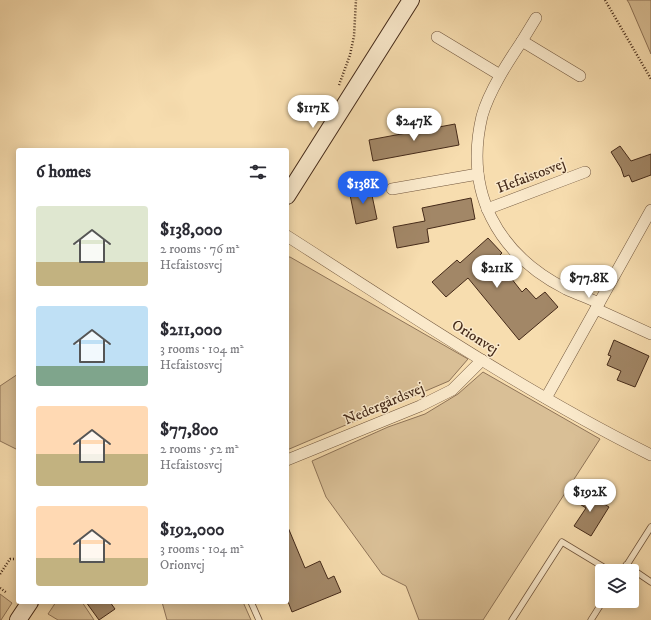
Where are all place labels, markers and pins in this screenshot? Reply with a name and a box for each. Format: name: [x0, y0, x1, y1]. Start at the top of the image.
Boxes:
pin: $117K: [285, 95, 341, 129]
pin: $247K: [386, 108, 442, 142]
pin: $138K: [335, 171, 391, 205]
pin: $211K: [469, 255, 525, 289]
pin: $77.8K: [556, 265, 622, 299]
pin: $192K: [562, 479, 618, 513]

